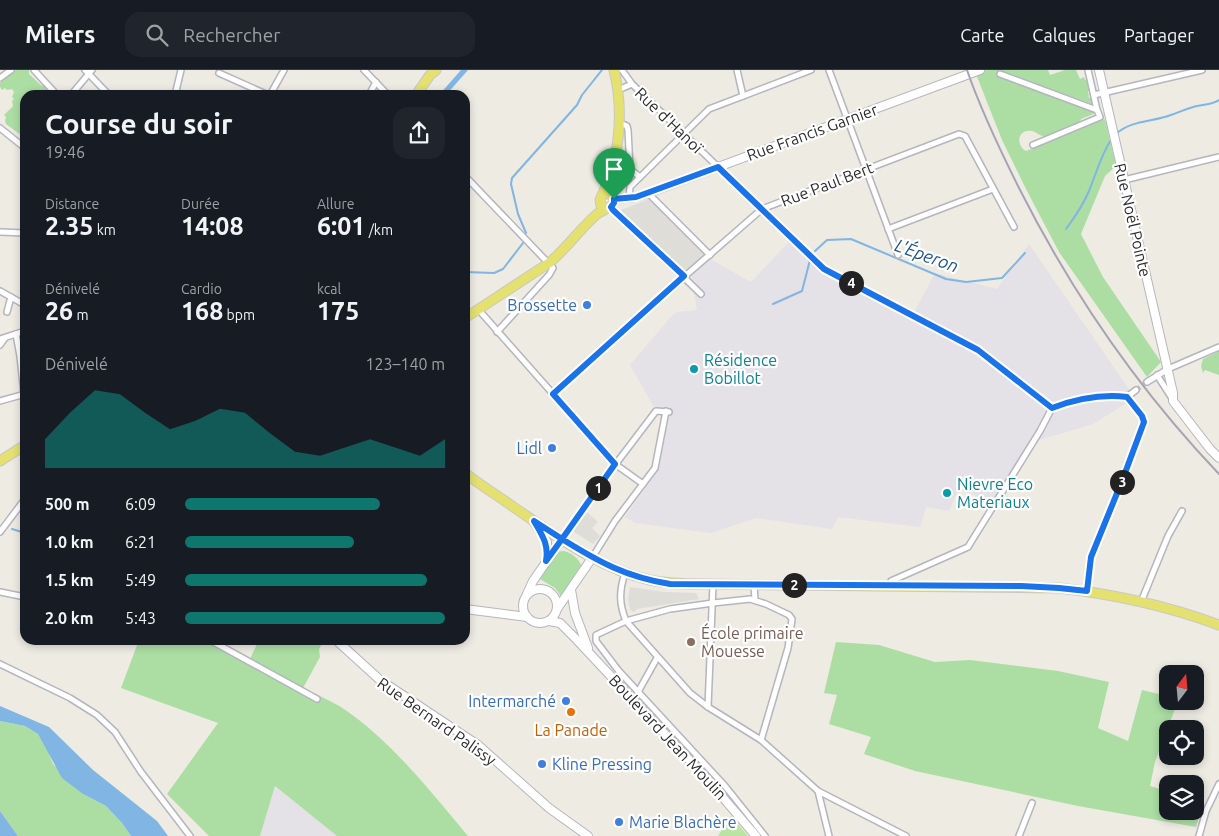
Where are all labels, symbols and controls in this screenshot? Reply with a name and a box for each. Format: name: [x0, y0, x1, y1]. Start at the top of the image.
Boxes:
search box: [125, 12, 475, 57]
text: Milers: [25, 21, 95, 48]
icon: search: [143, 21, 171, 49]
text: Rechercher: [183, 24, 280, 46]
text: Carte: [960, 25, 1004, 45]
text: Calques: [1032, 25, 1096, 45]
text: Partager: [1124, 25, 1194, 45]
street label: Rue d'Hanoï: [632, 83, 707, 157]
street label: Rue Francis Garnier: [744, 100, 880, 164]
button: share: [393, 107, 445, 159]
text: Course du soir: [45, 108, 233, 139]
text: 19:46: [45, 143, 85, 161]
pin: [593, 148, 635, 199]
icon: arrive: [600, 155, 628, 183]
street label: Rue Paul Bert: [778, 158, 876, 210]
street label: Rue Noël Pointe: [1111, 161, 1155, 279]
text: Distance: [45, 196, 99, 212]
text: Durée: [181, 196, 220, 212]
text: Allure: [317, 196, 354, 212]
text: 2.35: [45, 212, 93, 240]
text: 14:08: [181, 212, 244, 240]
text: 6:01: [317, 212, 365, 240]
text: km: [93, 222, 116, 238]
text: /km: [365, 222, 393, 238]
water label: L'Éperon: [893, 233, 962, 276]
pin: 4: [838, 270, 864, 296]
text: 4: [848, 275, 855, 291]
text: Dénivelé: [45, 281, 100, 297]
text: Cardio: [181, 281, 222, 297]
text: kcal: [317, 281, 341, 297]
place label: Brossette: [507, 296, 577, 314]
text: 26: [45, 297, 73, 325]
text: 168: [181, 297, 223, 325]
text: 175: [317, 297, 359, 325]
marker: Brossette: [581, 299, 593, 311]
text: m: [73, 307, 89, 323]
text: bpm: [223, 307, 255, 323]
place label: Résidence Bobillot: [704, 351, 777, 387]
text: Dénivelé: [45, 355, 108, 373]
text: 123–140 m: [365, 355, 445, 373]
marker: Résidence Bobillot: [688, 363, 700, 375]
place label: Lidl: [516, 439, 542, 457]
marker: Lidl: [546, 442, 558, 454]
pin: 3: [1110, 470, 1134, 494]
text: 3: [1119, 474, 1126, 490]
place label: Nievre Eco Materiaux: [957, 475, 1033, 511]
pin: 1: [586, 476, 610, 500]
text: 1: [595, 480, 602, 496]
marker: Nievre Eco Materiaux: [941, 487, 953, 499]
text: 500 m: [45, 495, 90, 513]
text: 6:09: [125, 495, 156, 513]
text: 1.0 km: [45, 533, 94, 551]
text: 6:21: [125, 533, 156, 551]
text: 1.5 km: [45, 571, 94, 589]
text: 5:49: [125, 571, 156, 589]
pin: 2: [782, 572, 806, 598]
text: 2: [791, 577, 798, 593]
text: 2.0 km: [45, 609, 94, 627]
text: 5:43: [125, 609, 156, 627]
place label: École primaire Mouesse: [701, 622, 804, 660]
marker: École primaire Mouesse: [685, 636, 697, 648]
north arrow: [1159, 665, 1204, 710]
map controls: [1159, 665, 1204, 820]
street label: Boulevard Jean Moulin: [605, 671, 731, 803]
street label: Rue Bernard Palissy: [374, 673, 500, 769]
place label: Intermarché: [468, 692, 556, 710]
marker: Intermarché: [560, 695, 572, 707]
marker: La Panade: [565, 706, 577, 718]
button: locate: [1159, 720, 1204, 765]
place label: La Panade: [534, 721, 608, 739]
place label: Kline Pressing: [552, 755, 652, 773]
marker: Kline Pressing: [536, 758, 548, 770]
button: layers: [1159, 775, 1204, 820]
place label: Marie Blachère: [629, 813, 736, 831]
marker: Marie Blachère: [613, 816, 625, 828]

